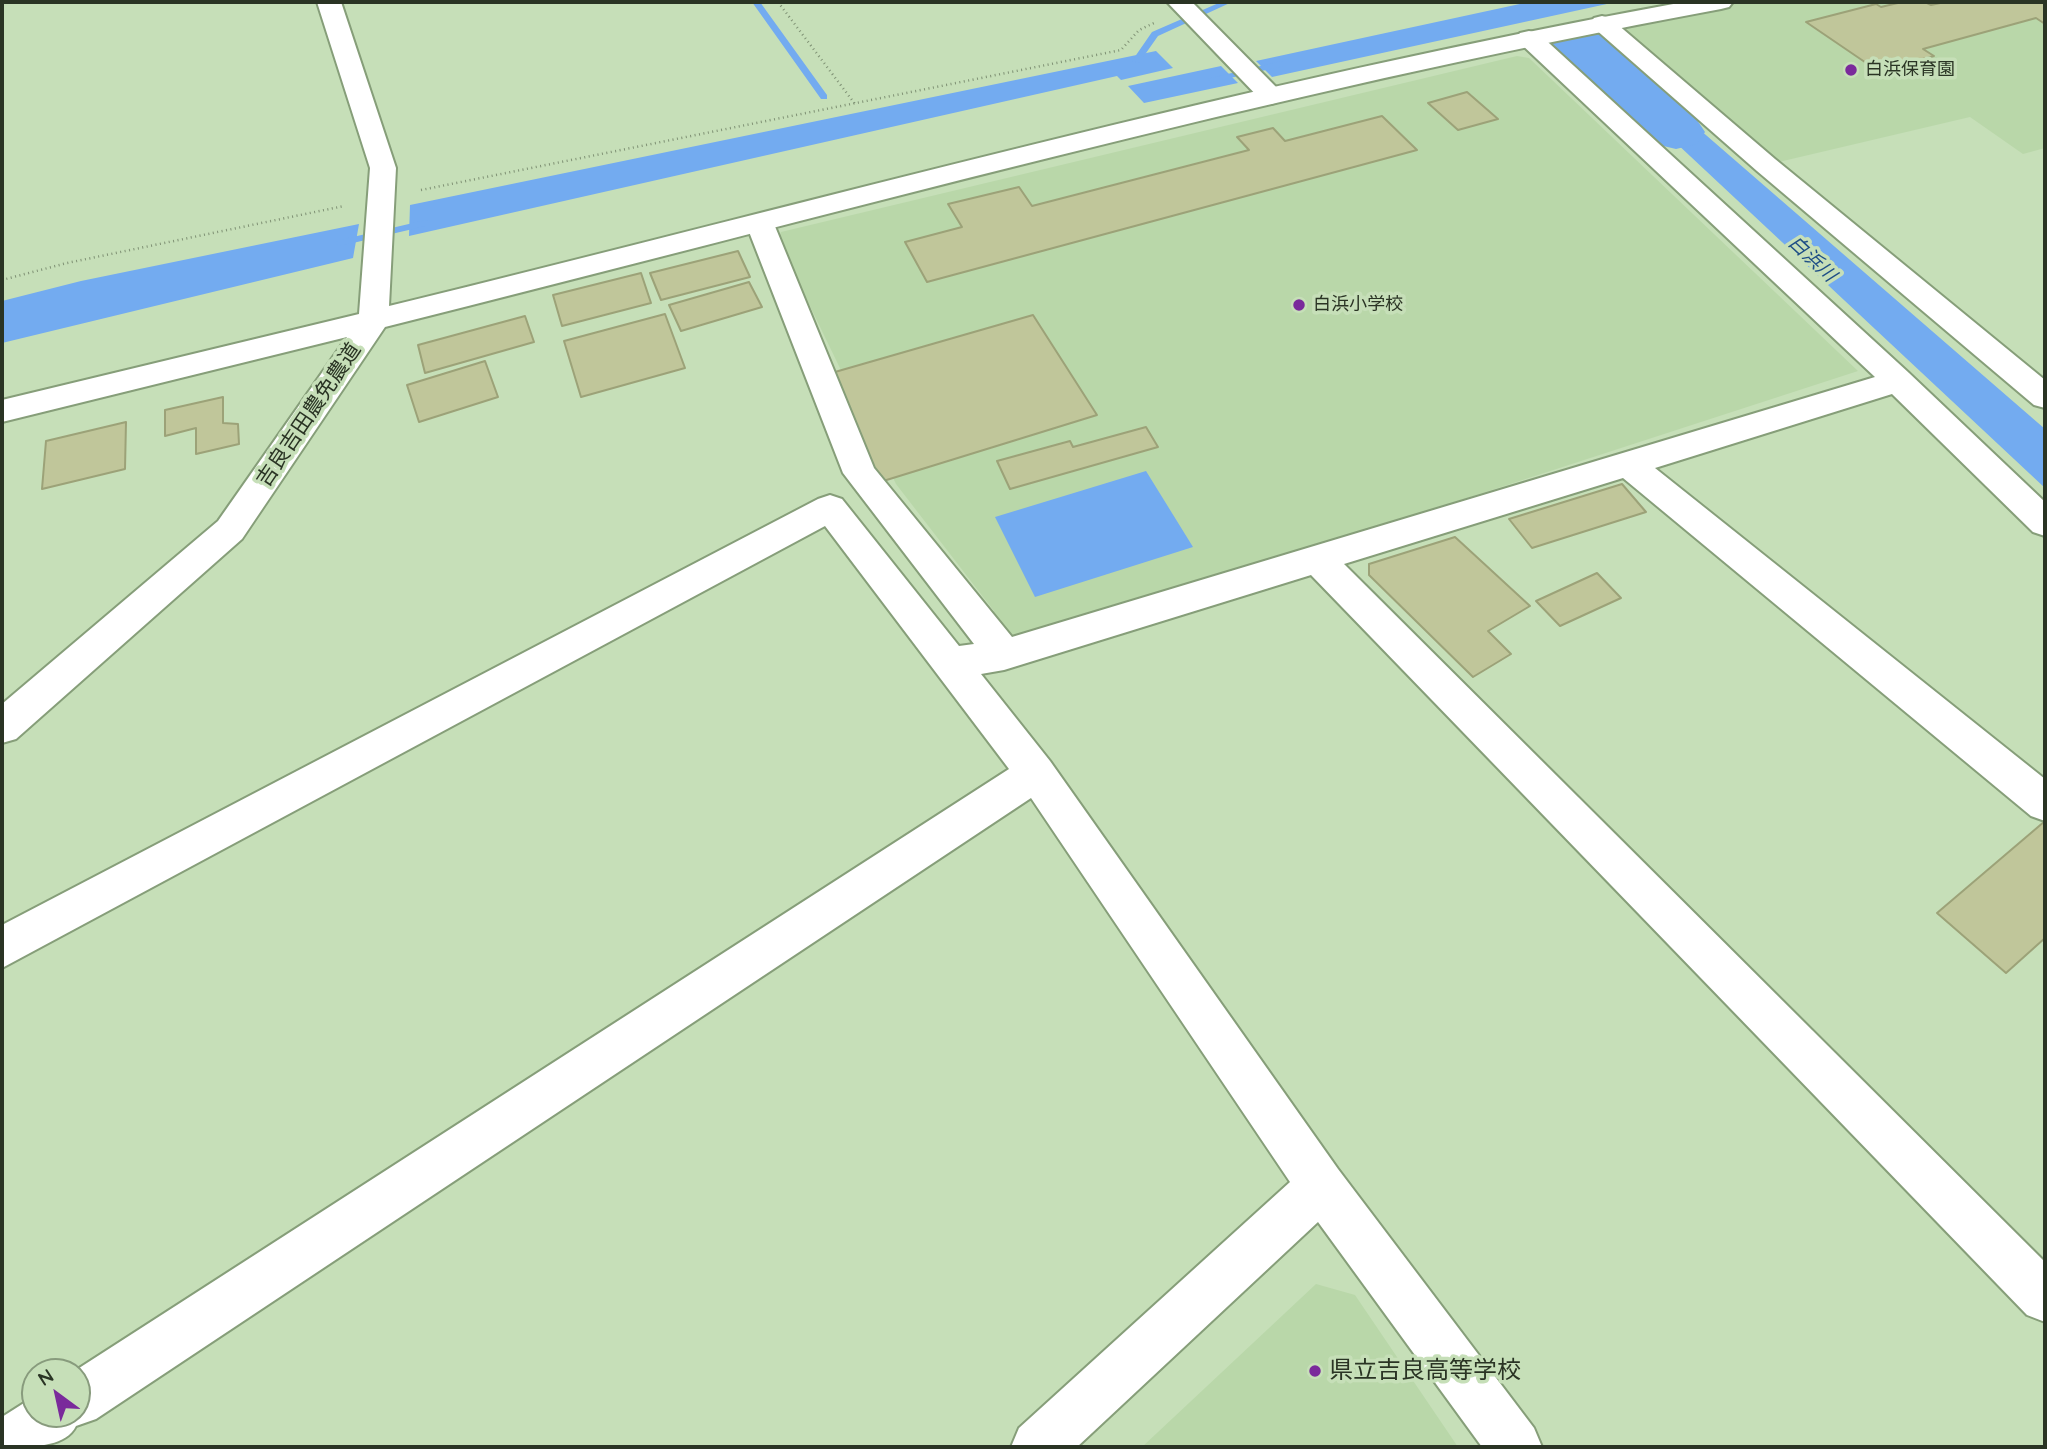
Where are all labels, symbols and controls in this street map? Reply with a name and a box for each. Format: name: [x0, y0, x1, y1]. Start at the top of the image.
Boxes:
place label: 白浜保育園: [1865, 59, 1955, 81]
marker: 白浜保育園: [1843, 62, 1859, 78]
water label: 白浜川: [1783, 231, 1841, 287]
place label: 白浜小学校: [1313, 294, 1403, 316]
marker: 白浜小学校: [1291, 297, 1307, 313]
street label: 吉良吉田農免農道: [252, 338, 366, 492]
place label: 県立吉良高等学校: [1329, 1357, 1521, 1385]
north arrow: [21, 1358, 91, 1428]
text: N: [33, 1363, 58, 1391]
marker: 県立吉良高等学校: [1307, 1363, 1323, 1379]

